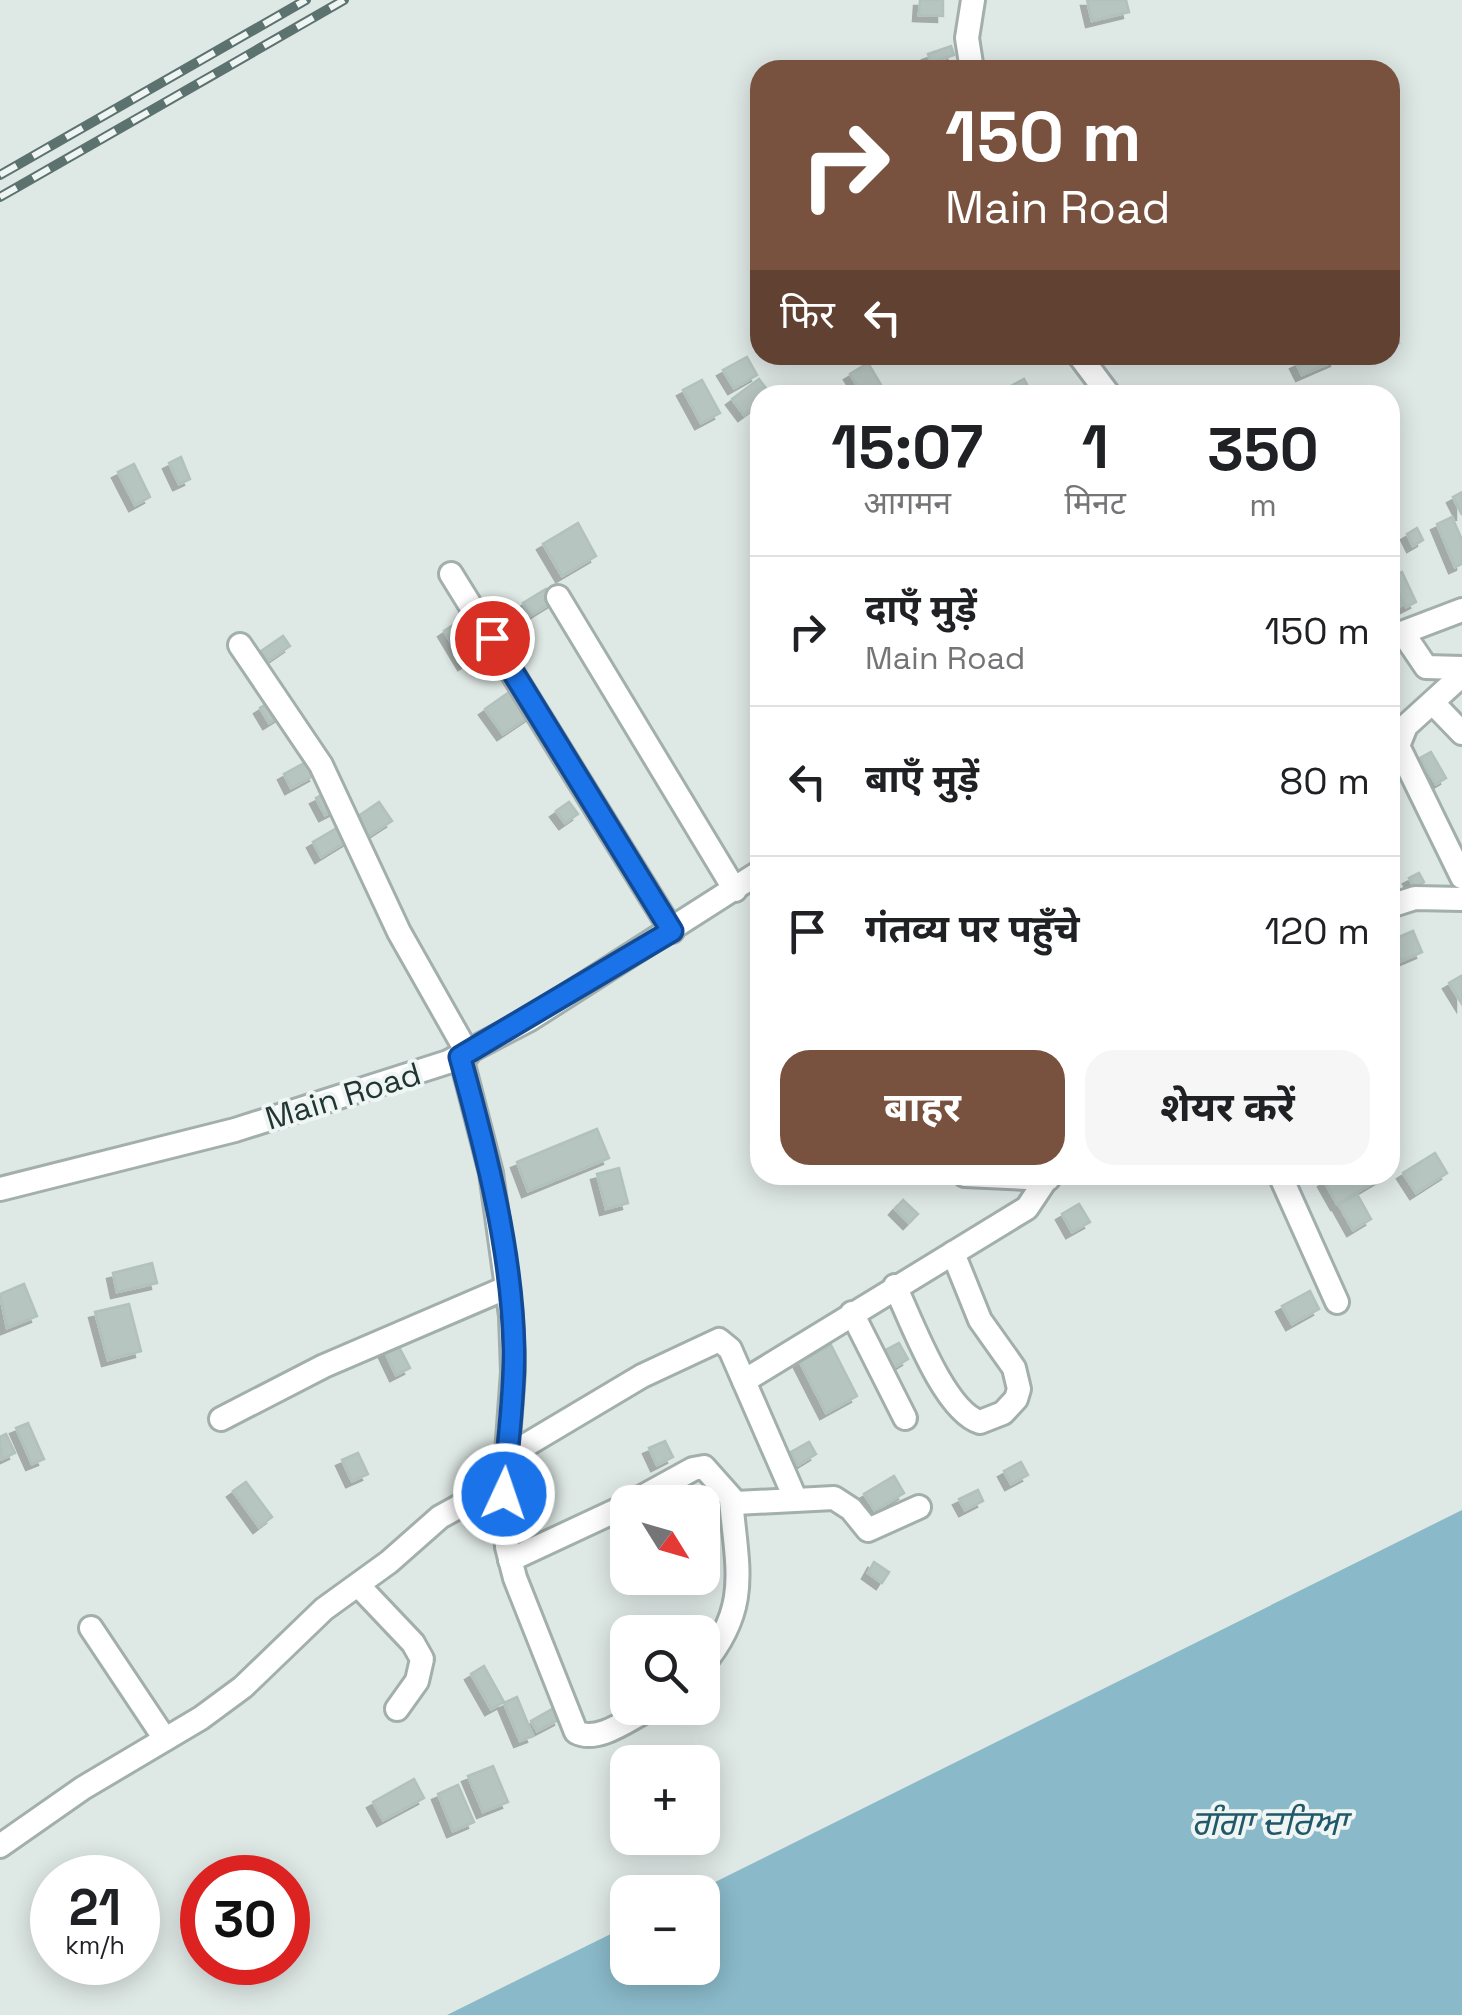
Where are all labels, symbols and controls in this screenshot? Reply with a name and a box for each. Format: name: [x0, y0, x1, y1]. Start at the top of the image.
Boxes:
text: 150 m: [945, 92, 1142, 181]
icon: right: [780, 100, 910, 230]
text: Main Road: [945, 179, 1170, 236]
icon: left: [855, 290, 910, 345]
text: फिर: [780, 291, 835, 339]
text: 15:07: [831, 409, 983, 486]
text: 1: [1082, 409, 1109, 486]
text: 350: [1207, 411, 1319, 488]
text: आगमन: [863, 483, 951, 523]
text: मिनट: [1065, 483, 1126, 523]
text: m: [1249, 485, 1277, 525]
text: दाएँ मुड़ें: [865, 585, 977, 633]
pin: [450, 596, 535, 681]
icon: right: [780, 604, 835, 659]
text: 150 m: [1265, 607, 1370, 655]
icon: arrive: [465, 611, 520, 666]
text: Main Road: [865, 638, 1025, 678]
icon: left: [780, 754, 835, 809]
text: बाएँ मुड़ें: [865, 755, 979, 803]
text: 80 m: [1280, 757, 1370, 805]
icon: arrive: [780, 904, 835, 959]
text: गंतव्य पर पहुँचे: [865, 905, 1080, 953]
text: 120 m: [1264, 907, 1370, 955]
button: बाहर: [780, 1050, 1065, 1165]
button: शेयर करें: [1085, 1050, 1370, 1165]
street label: Main Road: [260, 1053, 426, 1139]
position arrow: [452, 1442, 556, 1546]
north arrow: [610, 1485, 720, 1595]
map controls: [610, 1485, 720, 1985]
button: search: [610, 1615, 720, 1725]
button: +: [610, 1745, 720, 1855]
water label: ਗੰਗਾ ਦਰਿਆ: [1192, 1801, 1352, 1845]
speed limit sign: 30: [180, 1855, 310, 1985]
button: −: [610, 1875, 720, 1985]
text: 21: [69, 1876, 121, 1940]
text: km/h: [65, 1929, 125, 1961]

